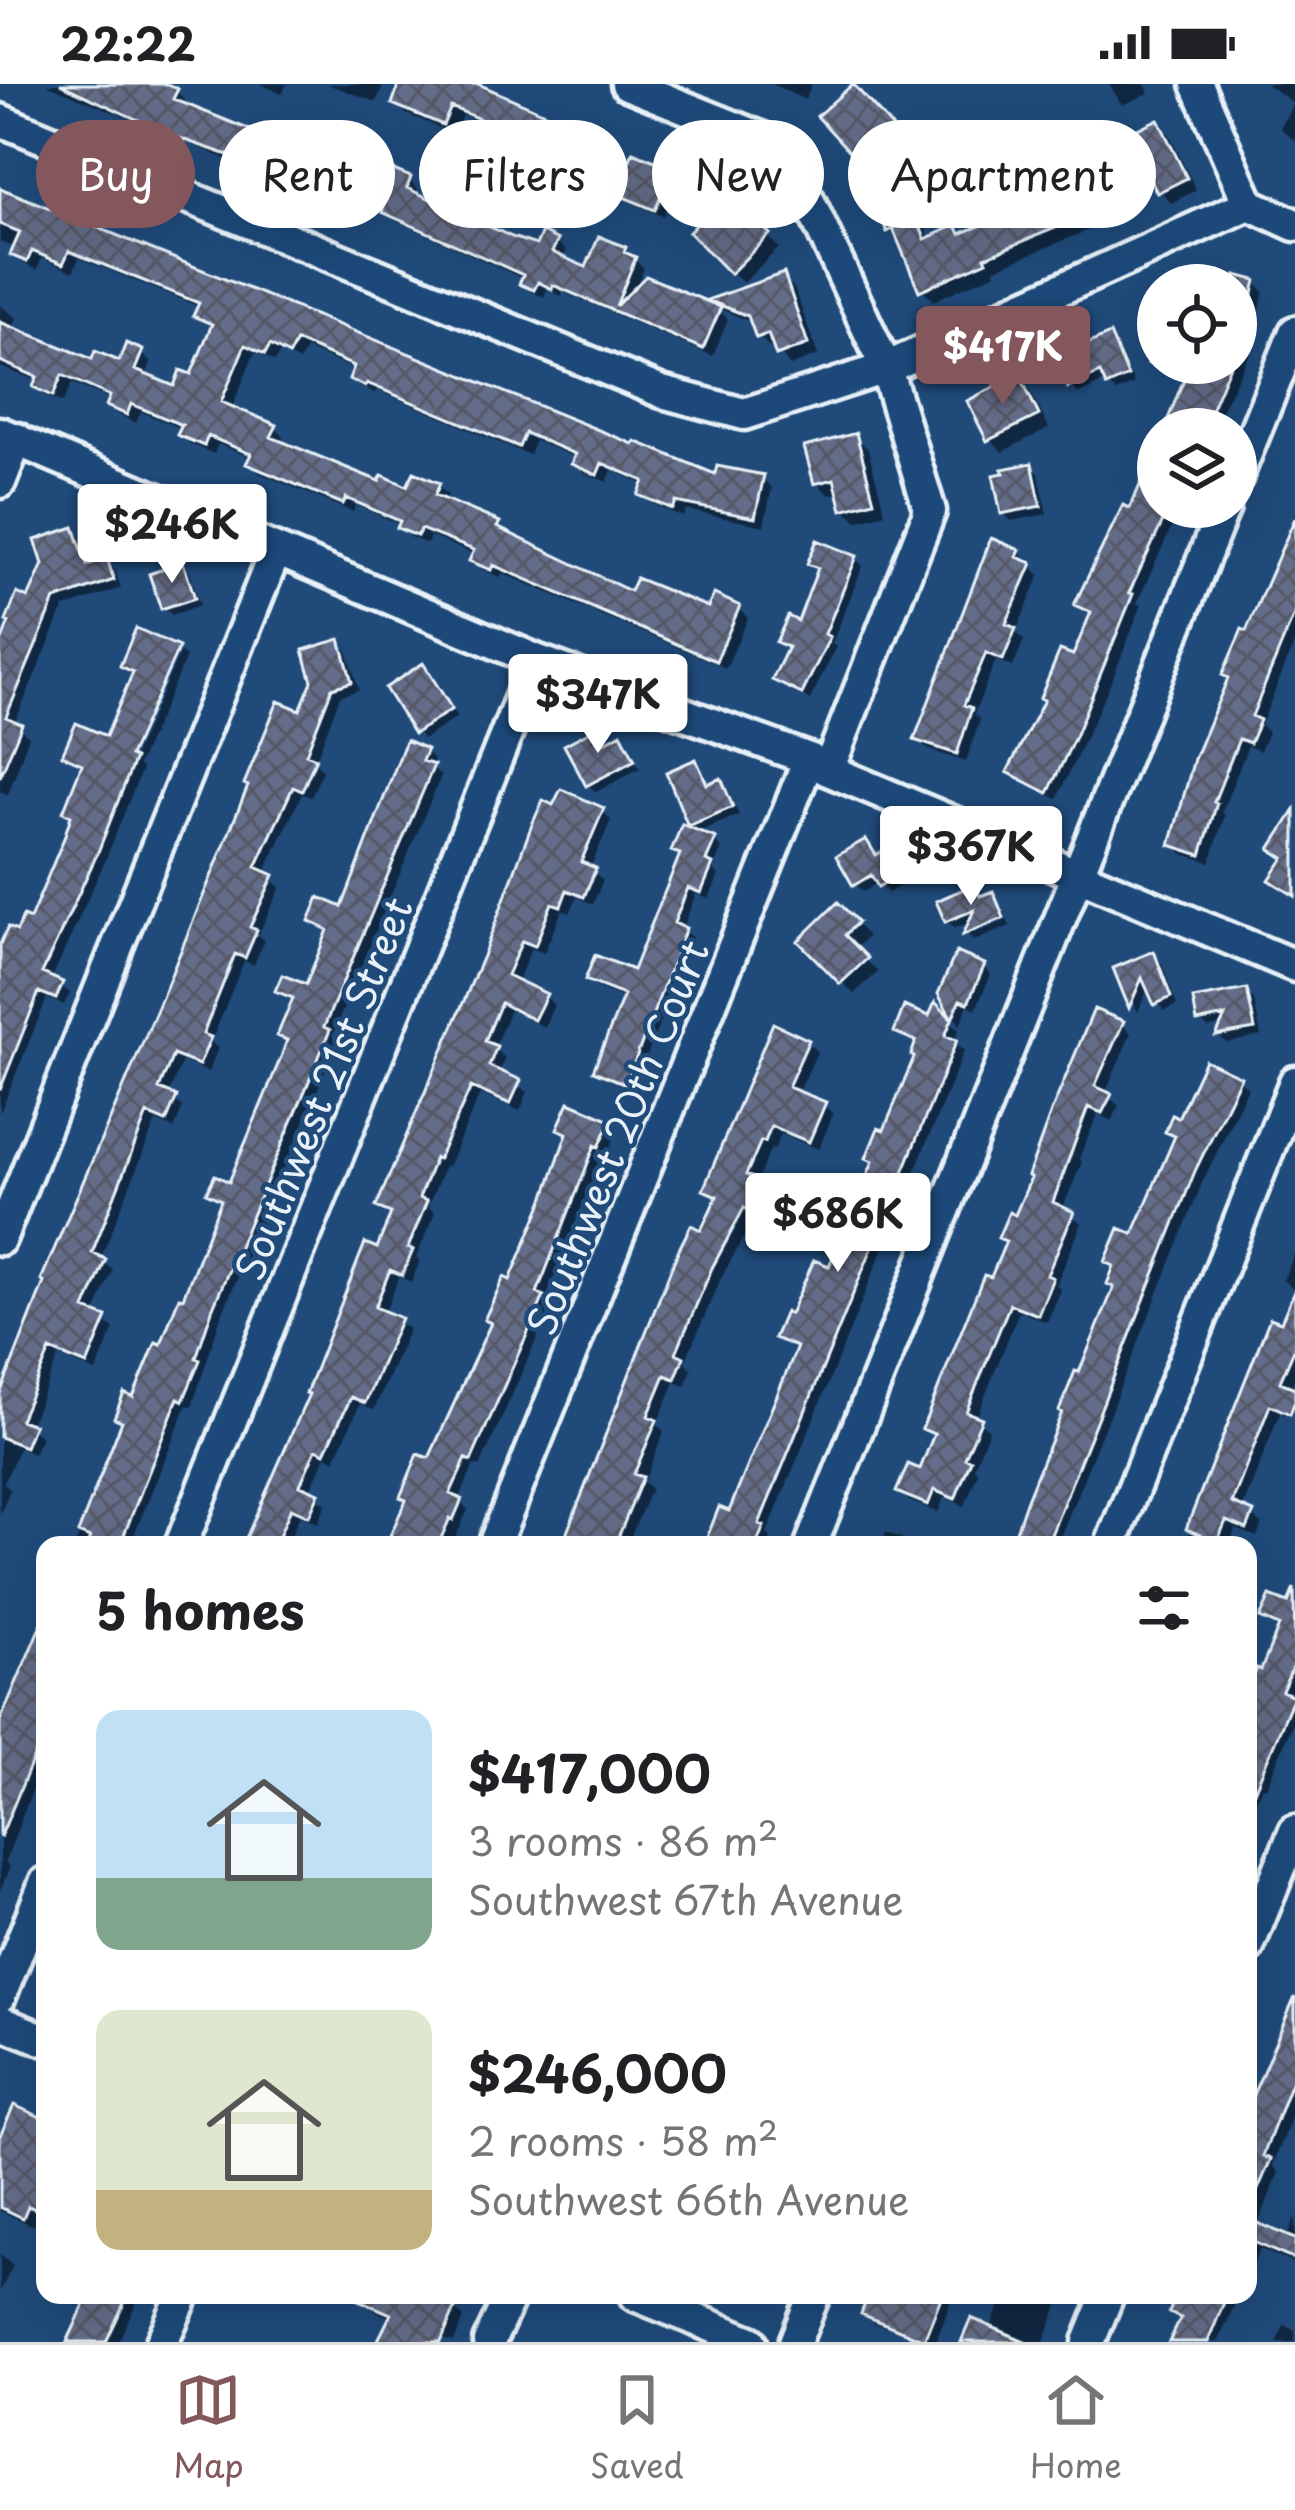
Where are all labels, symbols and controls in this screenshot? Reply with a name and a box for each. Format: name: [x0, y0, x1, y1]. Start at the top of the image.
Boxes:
text: 22:22: [60, 8, 196, 76]
chip: Buy: [36, 120, 195, 228]
chip: Rent: [219, 120, 395, 228]
chip: Filters: [419, 120, 628, 228]
chip: New: [652, 120, 824, 228]
chip: Apartment: [848, 120, 1156, 228]
map controls: [1137, 264, 1257, 528]
button: locate: [1137, 264, 1257, 384]
pin: $417K: [919, 306, 1087, 408]
text: $417K: [943, 315, 1063, 374]
button: layers: [1137, 408, 1257, 528]
pin: $246K: [88, 484, 256, 586]
text: $246K: [105, 493, 239, 552]
pin: $347K: [514, 654, 682, 756]
text: $347K: [535, 663, 661, 722]
pin: $367K: [887, 806, 1055, 908]
text: $367K: [907, 815, 1035, 874]
street label: Southwest 21st Street: [218, 888, 426, 1288]
street label: Southwest 20th Court: [510, 931, 722, 1343]
pin: $686K: [754, 1173, 922, 1275]
text: $686K: [772, 1182, 904, 1241]
text: 5 homes: [96, 1570, 305, 1647]
icon: filters: [1131, 1575, 1197, 1641]
text: $417,000: [468, 1733, 711, 1810]
icon: home: [192, 1758, 336, 1902]
text: 3 rooms · 86 m²: [468, 1810, 778, 1869]
text: Southwest 67th Avenue: [468, 1869, 903, 1928]
text: $246,000: [468, 2033, 727, 2110]
icon: home: [192, 2058, 336, 2202]
text: 2 rooms · 58 m²: [468, 2110, 778, 2169]
text: Southwest 66th Avenue: [468, 2169, 909, 2228]
tab: Map: [173, 2367, 244, 2489]
tab: Saved: [590, 2367, 684, 2489]
tab: Home: [1030, 2367, 1122, 2489]

